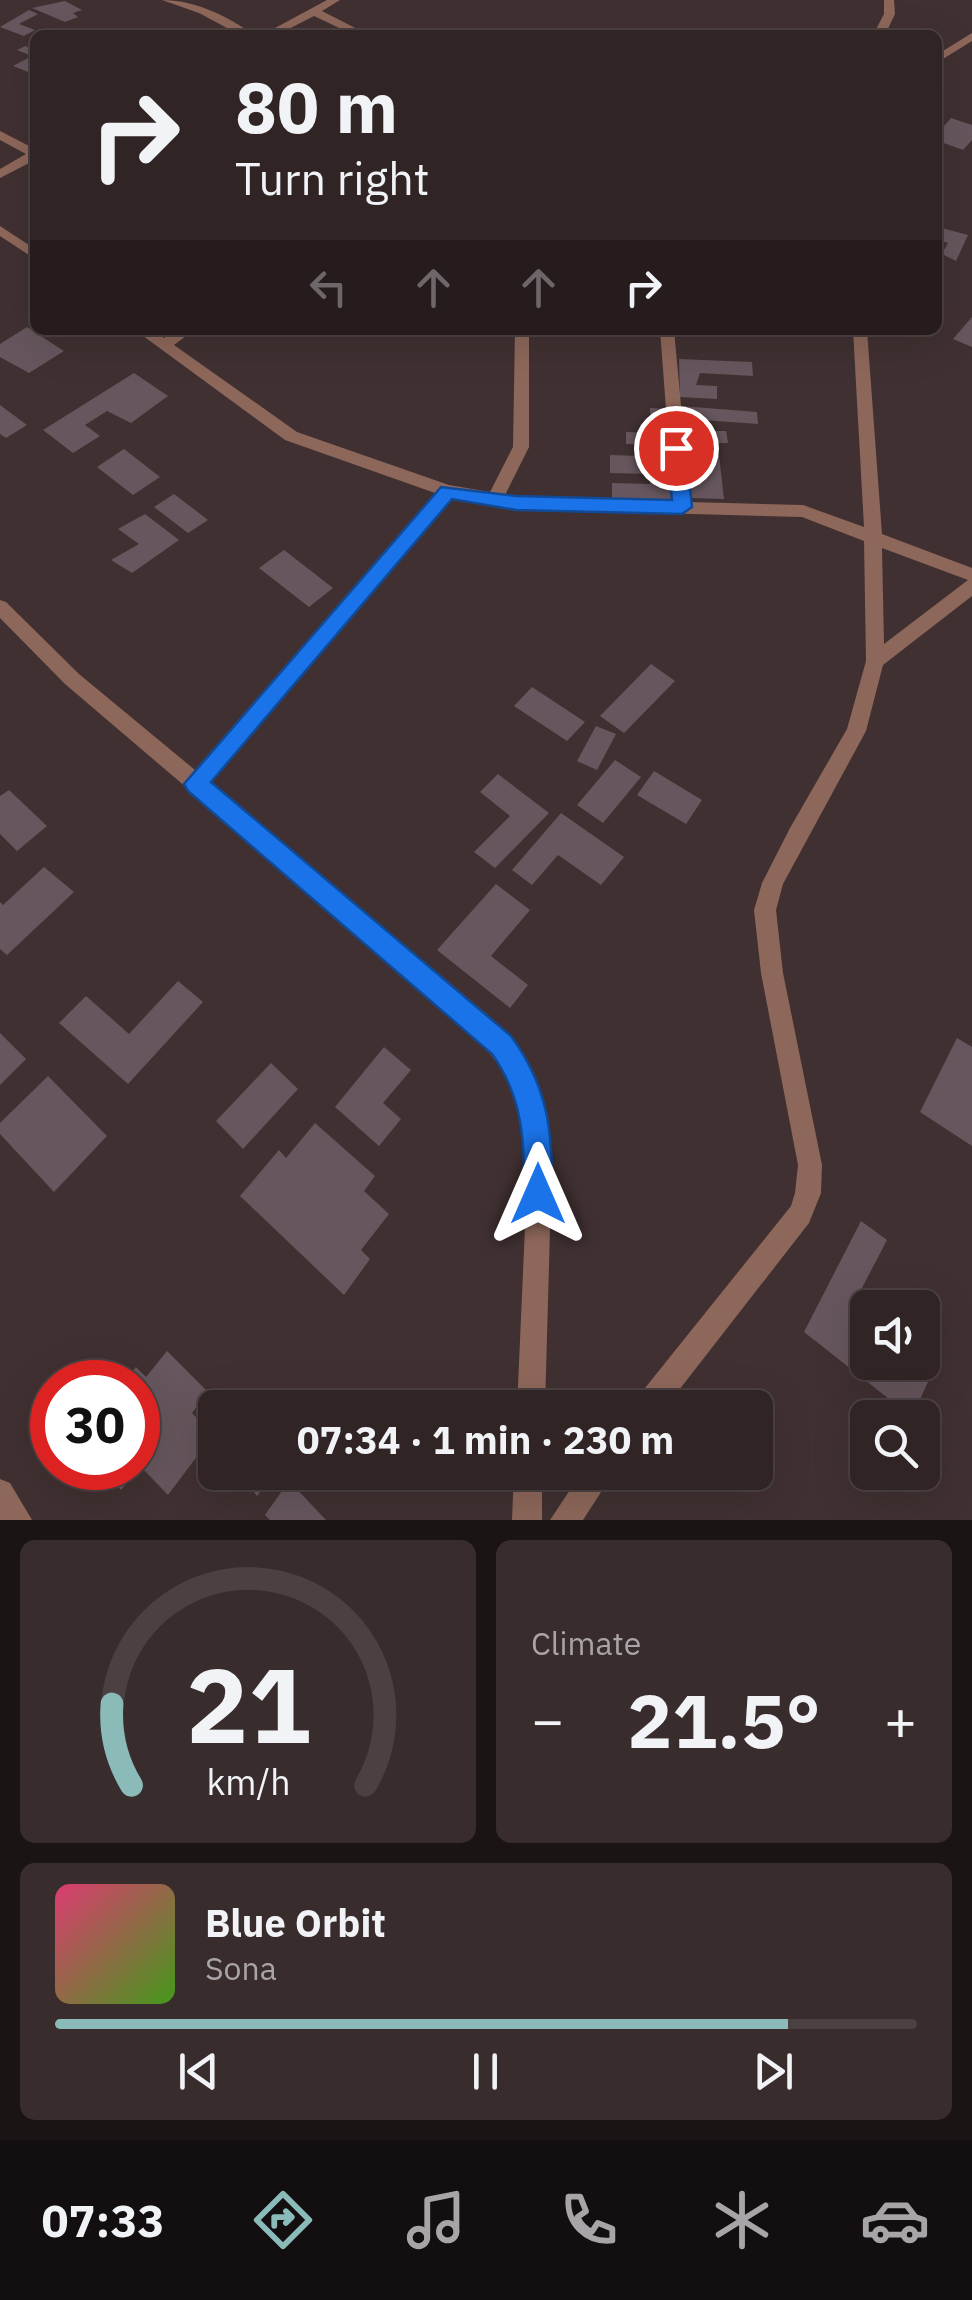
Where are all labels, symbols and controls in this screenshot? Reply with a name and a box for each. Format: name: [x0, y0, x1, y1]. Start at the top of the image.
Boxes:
text: 80 m: [235, 61, 398, 152]
icon: right: [70, 70, 200, 200]
text: Turn right: [235, 149, 430, 207]
icon: left: [301, 260, 356, 315]
icon: ahead: [406, 260, 461, 315]
icon: ahead: [511, 260, 566, 315]
icon: right: [616, 260, 671, 315]
pin: [634, 406, 719, 491]
icon: arrive: [649, 421, 704, 476]
position arrow: [486, 1142, 590, 1246]
map controls: [850, 1290, 940, 1490]
button: sound: [850, 1290, 940, 1380]
speed limit sign: 30: [30, 1360, 160, 1490]
button: search: [850, 1400, 940, 1490]
text: 07:34 · 1 min · 230 m: [297, 1415, 674, 1464]
text: Climate: [531, 1622, 641, 1664]
text: 21: [186, 1636, 310, 1772]
text: 21.5°: [627, 1671, 821, 1769]
text: −: [531, 1684, 564, 1755]
text: +: [884, 1684, 917, 1755]
text: km/h: [206, 1758, 290, 1805]
text: Blue Orbit: [205, 1898, 386, 1947]
text: Sona: [205, 1947, 277, 1989]
icon: previous: [171, 2044, 226, 2099]
icon: pause: [458, 2044, 513, 2099]
icon: next: [746, 2044, 801, 2099]
icon: directions: [248, 2185, 318, 2255]
icon: music: [401, 2185, 471, 2255]
icon: phone: [554, 2185, 624, 2255]
icon: climate: [707, 2185, 777, 2255]
icon: car: [860, 2185, 930, 2255]
text: 07:33: [42, 2191, 164, 2249]

